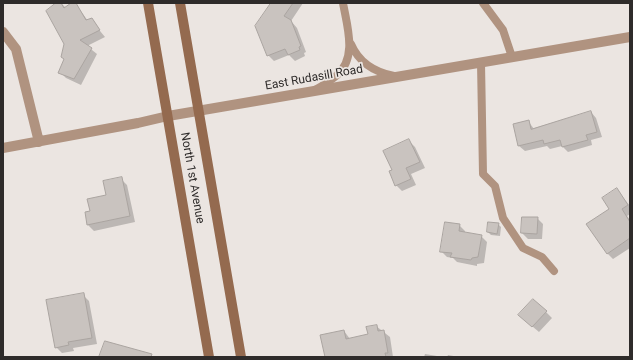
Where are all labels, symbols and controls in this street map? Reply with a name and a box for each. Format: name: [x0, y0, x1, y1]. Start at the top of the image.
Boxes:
street label: East Rudasill Road: [264, 62, 364, 94]
street label: North 1st Avenue: [177, 131, 207, 225]

